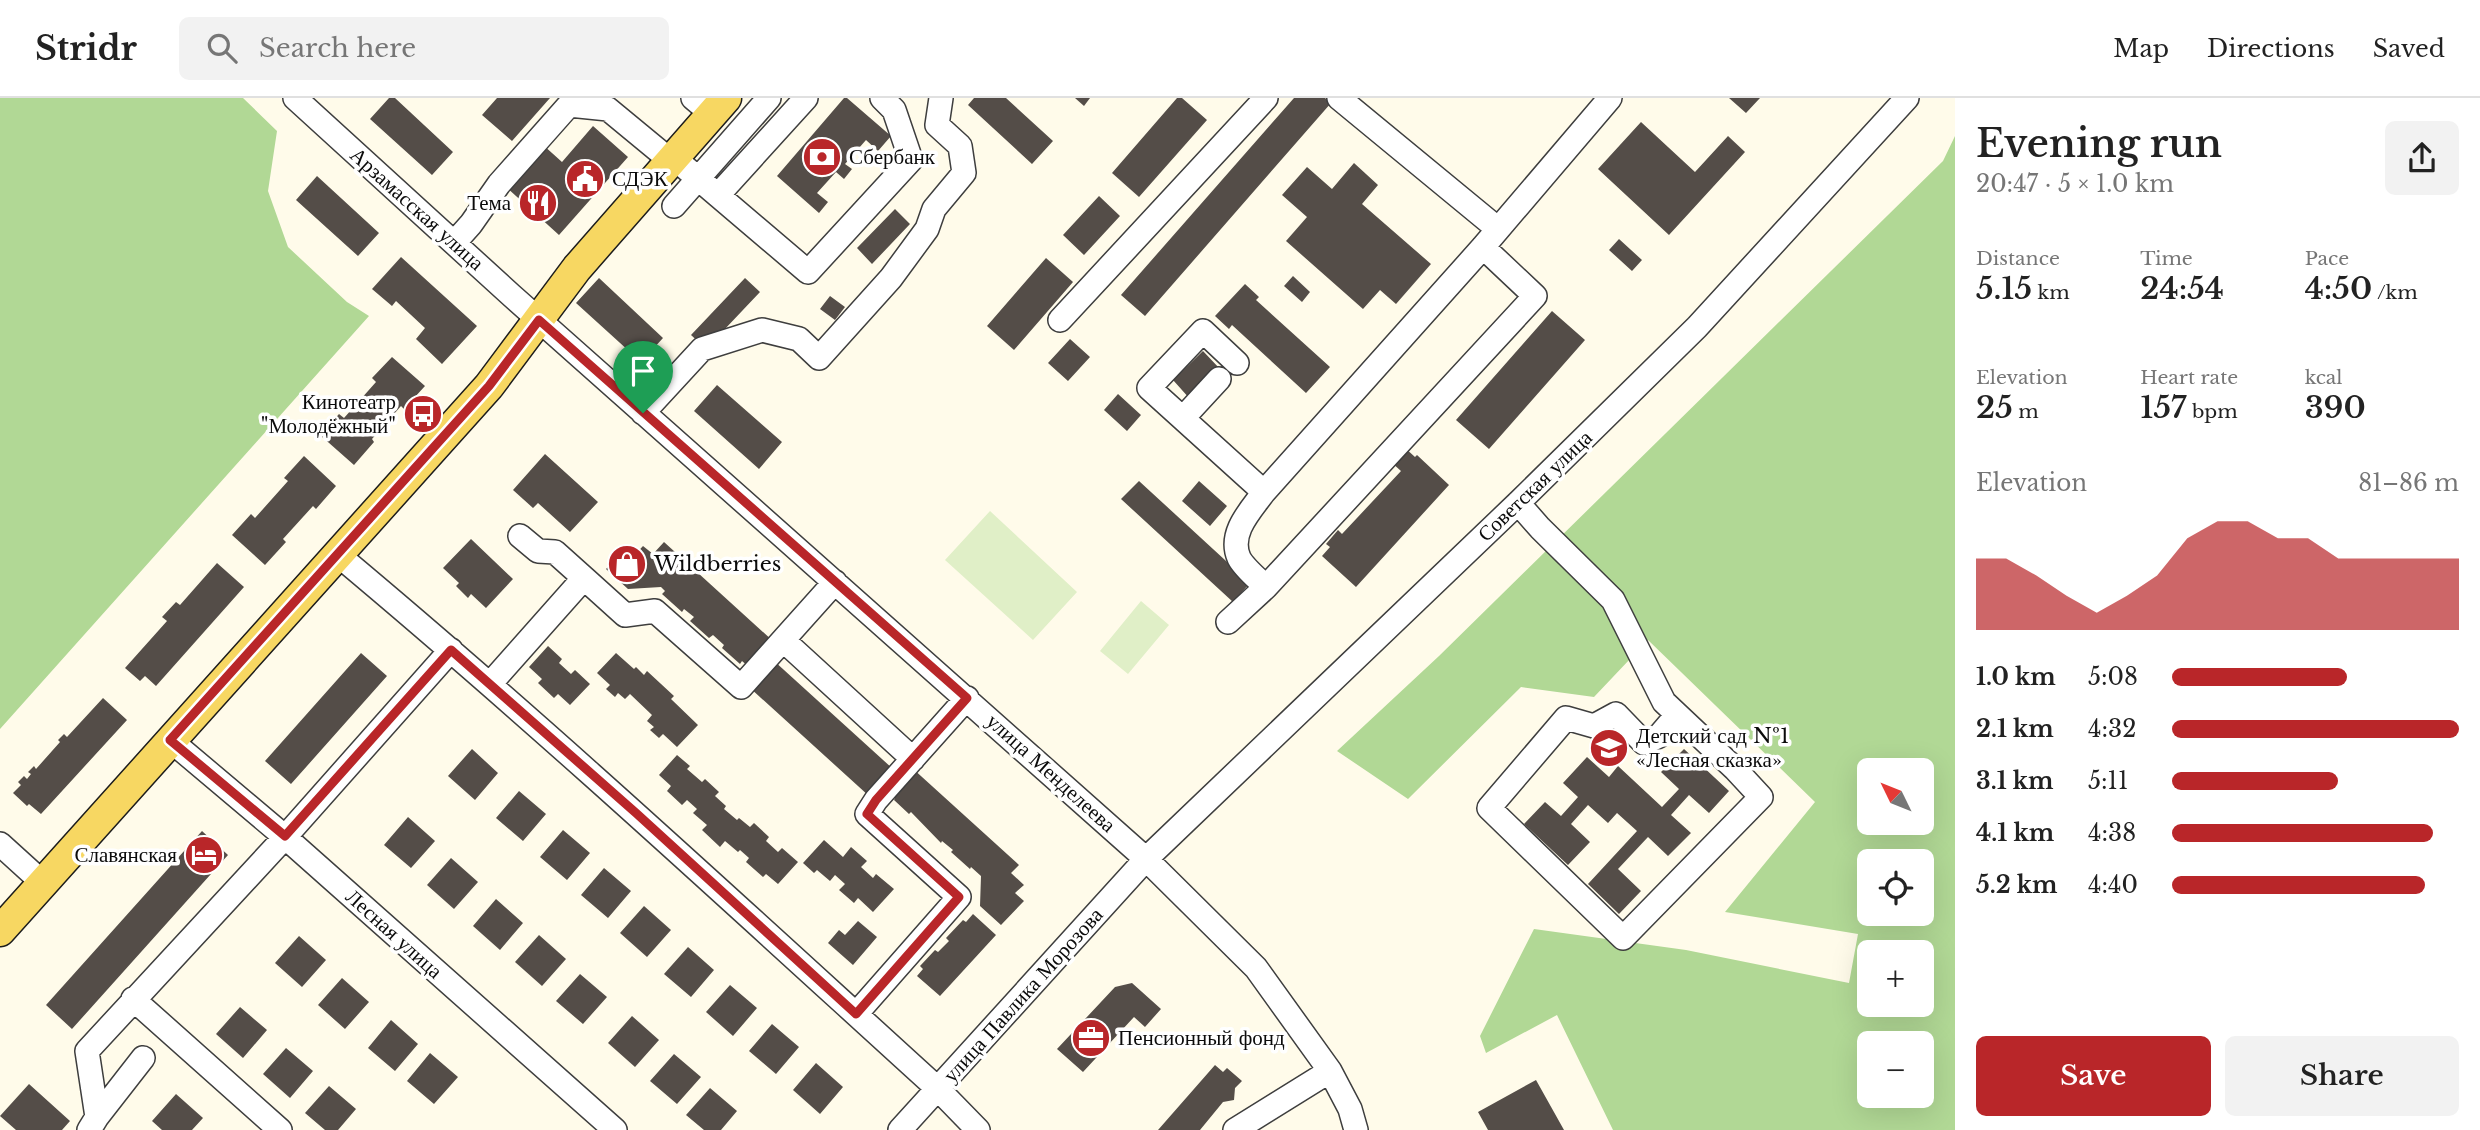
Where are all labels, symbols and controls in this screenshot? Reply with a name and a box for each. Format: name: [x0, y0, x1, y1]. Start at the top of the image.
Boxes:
search box: [179, 17, 669, 80]
text: Stridr: [35, 28, 137, 69]
icon: search: [203, 29, 241, 67]
text: Search here: [259, 32, 416, 64]
text: Map: [2113, 34, 2169, 63]
text: Directions: [2207, 34, 2335, 63]
text: Saved: [2373, 34, 2445, 63]
text: Evening run: [1976, 120, 2222, 167]
button: share: [2385, 121, 2459, 195]
bank icon: Сбербанк: [801, 136, 843, 178]
street label: Арзамасская улица: [345, 142, 490, 276]
place label: Сбербанк: [849, 144, 936, 170]
public building icon: СДЭК: [564, 158, 606, 200]
place label: СДЭК: [612, 166, 669, 192]
text: 20:47 · 5 × 1.0 km: [1976, 170, 2174, 198]
restaurant icon: Тема: [517, 182, 559, 224]
place label: Тема: [467, 190, 512, 216]
text: Distance: [1976, 247, 2060, 270]
text: Time: [2140, 247, 2193, 270]
text: Pace: [2305, 247, 2349, 270]
text: 5.15: [1976, 270, 2032, 307]
text: 24:54: [2140, 270, 2224, 307]
text: 4:50: [2305, 270, 2372, 307]
text: km: [2032, 281, 2070, 304]
text: /km: [2372, 281, 2418, 304]
pin: [613, 341, 673, 413]
icon: arrive: [624, 352, 662, 390]
text: Elevation: [1976, 366, 2068, 389]
text: Heart rate: [2140, 366, 2238, 389]
text: kcal: [2305, 366, 2343, 389]
place label: Кинотеатр "Молодёжный": [261, 389, 396, 439]
text: 25: [1976, 389, 2013, 426]
text: 157: [2140, 389, 2186, 426]
text: 390: [2305, 389, 2366, 426]
bus stop icon: Кинотеатр "Молодёжный": [402, 393, 444, 435]
text: m: [2013, 400, 2039, 423]
text: bpm: [2186, 400, 2238, 423]
street label: Советская улица: [1472, 424, 1598, 547]
text: Elevation: [1976, 469, 2087, 497]
text: 81–86 m: [2358, 469, 2459, 497]
shop icon: Wildberries: [606, 543, 648, 585]
place label: Wildberries: [653, 551, 781, 577]
text: 1.0 km: [1976, 663, 2056, 691]
text: 5:08: [2088, 663, 2138, 691]
street label: улица Менделеева: [981, 708, 1121, 838]
text: 2.1 km: [1976, 715, 2054, 743]
text: 4:32: [2088, 715, 2136, 743]
place label: Детский сад №1 «Лесная сказка»: [1636, 723, 1789, 773]
school or university icon: Детский сад №1 «Лесная сказка»: [1588, 727, 1630, 769]
north arrow: [1857, 758, 1934, 835]
map controls: [1857, 758, 1934, 1108]
text: 3.1 km: [1976, 767, 2054, 795]
text: 5:11: [2088, 767, 2128, 795]
text: 4.1 km: [1976, 819, 2054, 847]
text: 4:38: [2088, 819, 2136, 847]
hotel icon: Славянская: [183, 834, 225, 876]
place label: Славянская: [74, 842, 177, 868]
button: locate: [1857, 849, 1934, 926]
text: 5.2 km: [1976, 871, 2057, 899]
text: 4:40: [2088, 871, 2138, 899]
street label: Лесная улица: [340, 884, 448, 985]
street label: улица Павлика Морозова: [938, 902, 1109, 1088]
button: +: [1857, 940, 1934, 1017]
office icon: Пенсионный фонд: [1070, 1017, 1112, 1059]
place label: Пенсионный фонд: [1118, 1025, 1285, 1051]
button: −: [1857, 1031, 1934, 1108]
button: Save: [1976, 1036, 2211, 1116]
button: Share: [2225, 1036, 2459, 1116]

